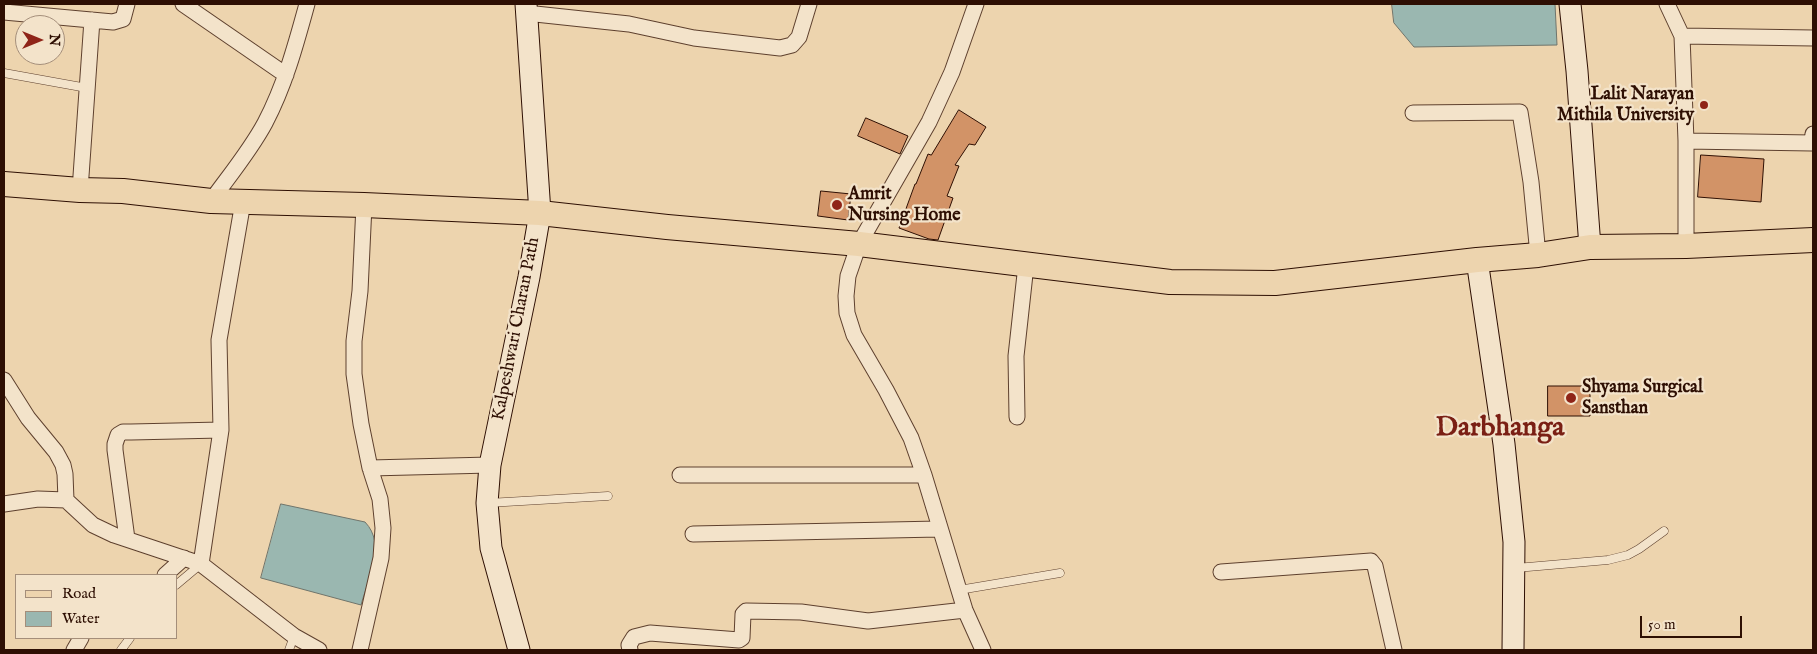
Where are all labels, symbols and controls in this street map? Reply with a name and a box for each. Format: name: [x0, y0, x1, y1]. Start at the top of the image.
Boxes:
north arrow: [15, 15, 65, 65]
text: N: [45, 34, 63, 46]
place label: Lalit Narayan Mithila University: [1557, 84, 1694, 126]
marker: Lalit Narayan Mithila University: [1698, 99, 1710, 111]
place label: Amrit Nursing Home: [848, 184, 960, 226]
marker: Amrit Nursing Home: [830, 198, 844, 212]
street label: Kalpeshwari Charan Path: [489, 236, 545, 422]
place label: Shyama Surgical Sansthan: [1582, 377, 1703, 419]
marker: Shyama Surgical Sansthan: [1564, 391, 1578, 405]
district label: Darbhanga: [1436, 412, 1564, 446]
legend: [15, 574, 178, 639]
text: Road: [62, 584, 96, 603]
scale bar: [1642, 606, 1744, 638]
text: Water: [62, 609, 99, 628]
text: 50 m: [1648, 615, 1676, 634]

